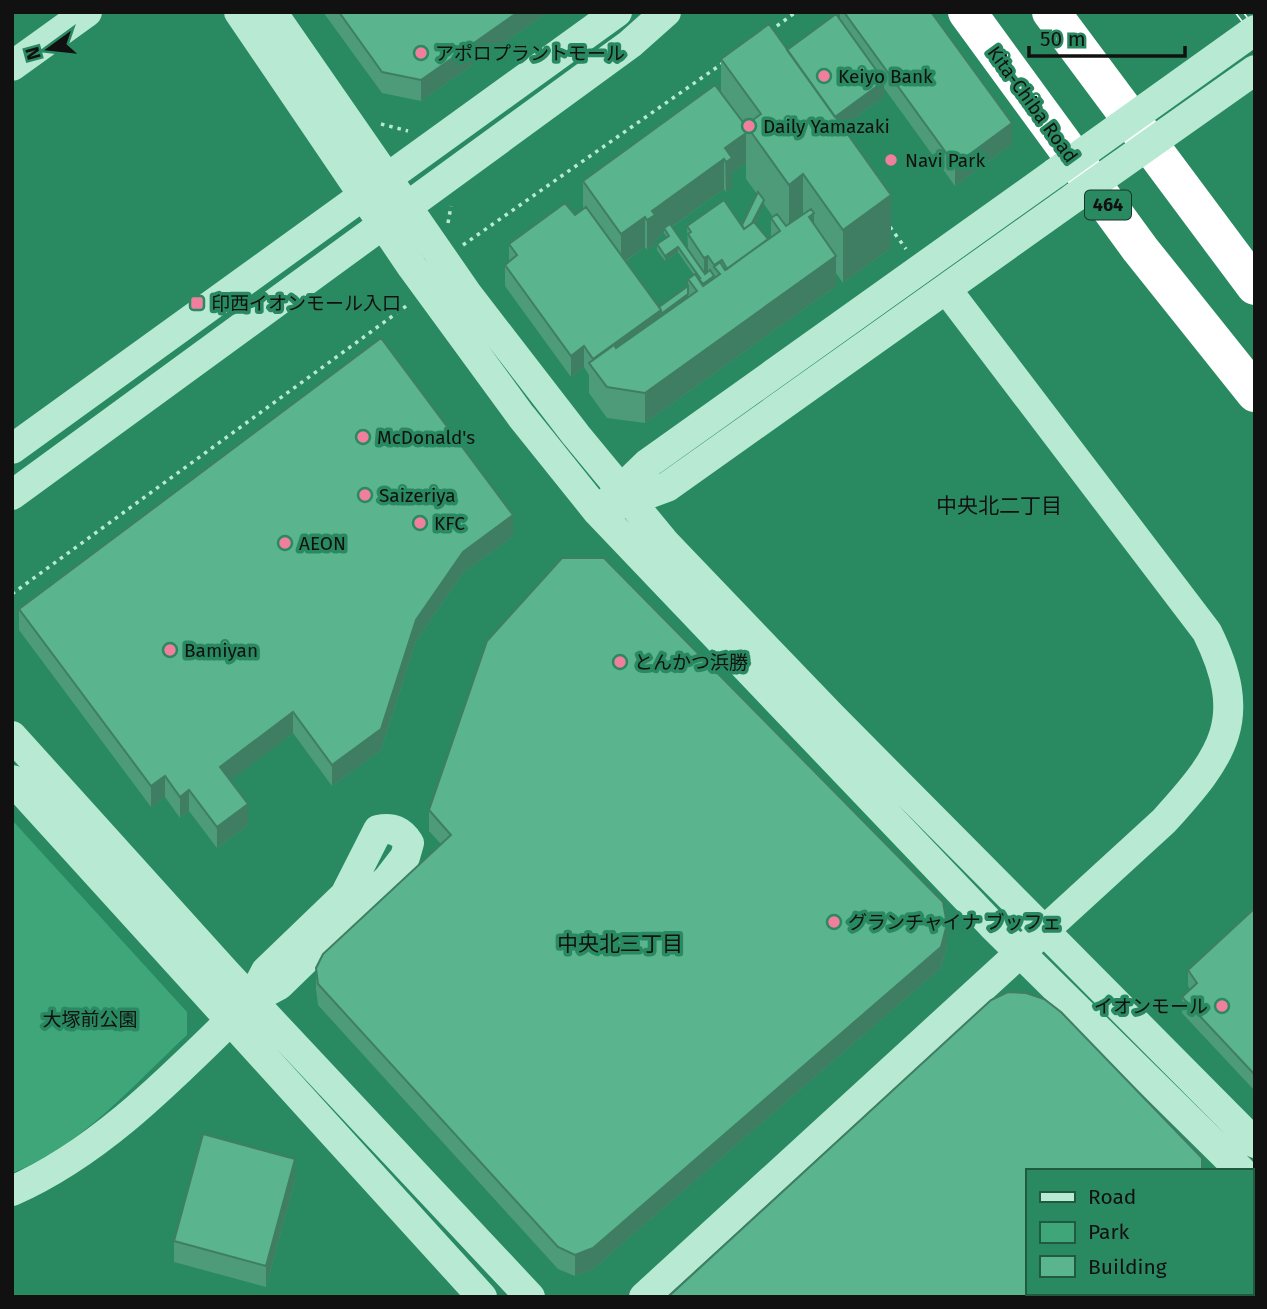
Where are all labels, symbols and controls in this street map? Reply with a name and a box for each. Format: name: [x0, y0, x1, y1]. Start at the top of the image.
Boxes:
north arrow: [14, 14, 84, 84]
scale bar: [1029, 14, 1185, 58]
text: 50 m: [1040, 26, 1086, 52]
place label: アポロプラントモール: [435, 42, 625, 65]
street label: Kita-Chiba Road: [983, 42, 1083, 167]
text: N: [20, 44, 46, 62]
marker: アポロプラントモール: [413, 45, 429, 61]
place label: Keiyo Bank: [838, 65, 933, 88]
marker: Keiyo Bank: [816, 68, 832, 84]
place label: Daily Yamazaki: [763, 115, 890, 138]
marker: Daily Yamazaki: [741, 118, 757, 134]
place label: Navi Park: [905, 149, 985, 172]
marker: Navi Park: [883, 152, 899, 168]
road number: 464: [1085, 190, 1131, 220]
place label: 印西イオンモール入口: [211, 292, 401, 315]
marker: 印西イオンモール入口: [189, 295, 205, 311]
place label: McDonald's: [377, 426, 475, 449]
marker: McDonald's: [355, 429, 371, 445]
place label: Saizeriya: [379, 484, 456, 507]
marker: Saizeriya: [357, 487, 373, 503]
district label: 中央北二丁目: [936, 493, 1062, 519]
place label: KFC: [434, 512, 465, 535]
marker: KFC: [412, 515, 428, 531]
place label: AEON: [299, 532, 346, 555]
marker: AEON: [277, 535, 293, 551]
place label: Bamiyan: [184, 639, 258, 662]
marker: Bamiyan: [162, 642, 178, 658]
place label: とんかつ浜勝: [634, 651, 748, 674]
marker: とんかつ浜勝: [612, 654, 628, 670]
place label: グランチャイナ ブッフェ: [848, 911, 1061, 934]
marker: グランチャイナ ブッフェ: [826, 914, 842, 930]
district label: 中央北三丁目: [557, 931, 683, 957]
place label: イオンモール: [1094, 995, 1208, 1018]
marker: イオンモール: [1214, 998, 1230, 1014]
park label: 大塚前公園: [42, 1008, 138, 1031]
legend: [1026, 1169, 1253, 1295]
text: Road: [1088, 1184, 1136, 1210]
text: Park: [1088, 1219, 1130, 1245]
text: Building: [1088, 1254, 1167, 1280]

